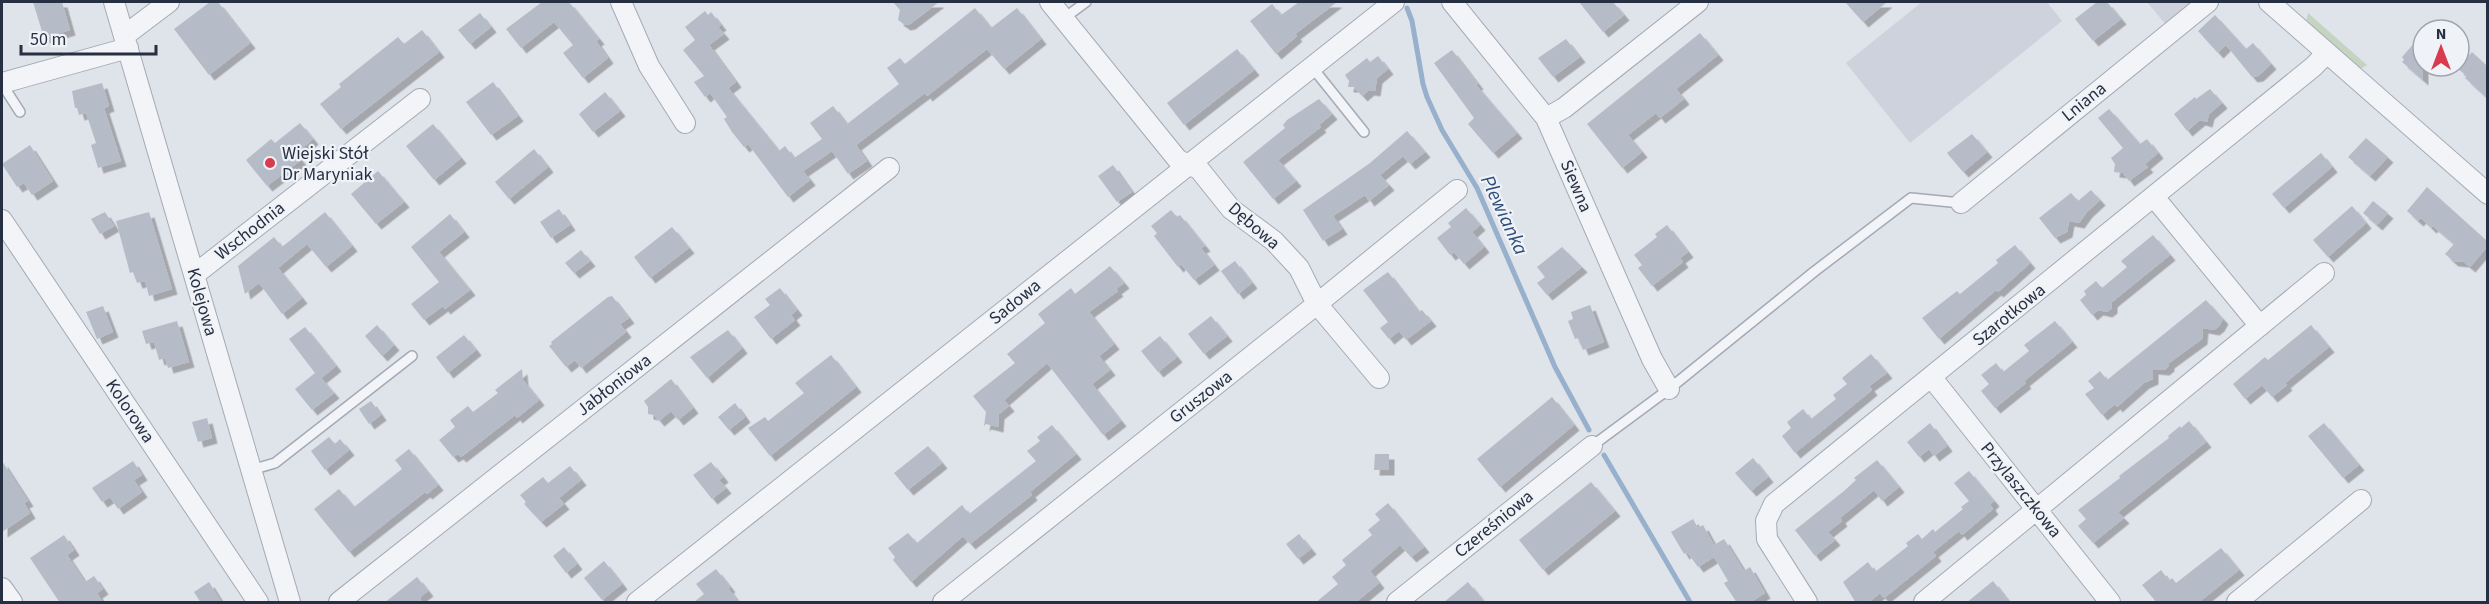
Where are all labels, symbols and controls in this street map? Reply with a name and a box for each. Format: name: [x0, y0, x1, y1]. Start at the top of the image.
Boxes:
scale bar: [21, 18, 156, 56]
north arrow: [2411, 18, 2471, 78]
text: N: [2436, 23, 2446, 45]
text: 50 m: [30, 27, 66, 52]
street label: Lniana: [2056, 76, 2112, 128]
place label: Wiejski Stół Dr Maryniak: [282, 141, 373, 187]
marker: Wiejski Stół Dr Maryniak: [263, 156, 277, 170]
street label: Siewna: [1554, 156, 1598, 216]
water label: Plewianka: [1473, 170, 1535, 260]
street label: Wschodnia: [210, 196, 290, 266]
street label: Dębowa: [1223, 196, 1285, 256]
street label: Kolejowa: [180, 265, 224, 339]
street label: Sadowa: [984, 273, 1046, 331]
street label: Szarotkowa: [1967, 278, 2051, 352]
street label: Jabłoniowa: [571, 348, 657, 422]
street label: Gruszowa: [1164, 364, 1238, 430]
street label: Kolorowa: [100, 374, 160, 448]
street label: Przylaszczkowa: [1974, 437, 2068, 543]
street label: Czereśniowa: [1449, 484, 1539, 564]

